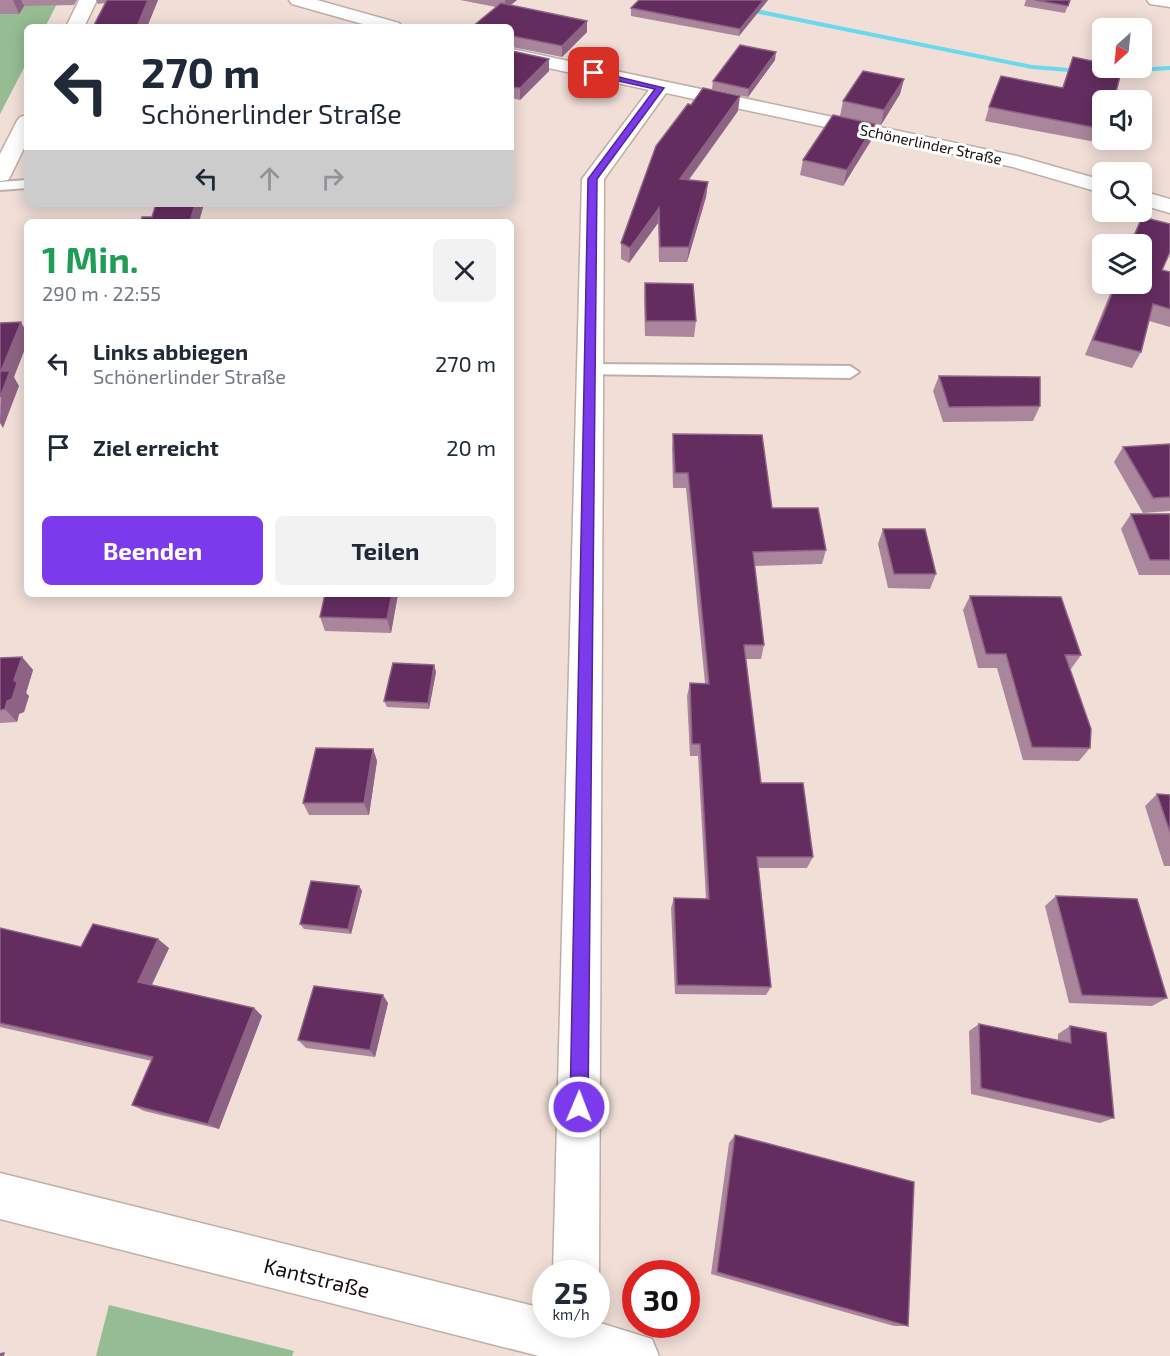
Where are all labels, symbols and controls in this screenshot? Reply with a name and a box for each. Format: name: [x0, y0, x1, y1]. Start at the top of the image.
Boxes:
north arrow: [1092, 18, 1152, 78]
map controls: [1092, 18, 1152, 294]
text: 270 m: [141, 46, 260, 96]
pin: [568, 47, 619, 98]
icon: left: [42, 48, 120, 126]
icon: arrive: [577, 56, 610, 89]
button: sound: [1092, 90, 1152, 150]
text: Schönerlinder Straße: [141, 97, 402, 129]
street label: Schönerlinder Straße: [858, 120, 1004, 168]
icon: left: [190, 162, 223, 195]
icon: ahead: [253, 162, 286, 195]
icon: right: [316, 162, 349, 195]
button: search: [1092, 162, 1152, 222]
button: layers: [1092, 234, 1152, 294]
text: 1 Min.: [42, 237, 139, 280]
button: close: [433, 239, 496, 302]
text: 290 m · 22:55: [42, 281, 161, 305]
text: Links abbiegen: [93, 338, 248, 364]
icon: left: [42, 347, 75, 380]
text: 270 m: [435, 350, 496, 376]
text: Schönerlinder Straße: [93, 364, 286, 388]
icon: arrive: [42, 431, 75, 464]
text: Ziel erreicht: [93, 434, 219, 460]
text: 20 m: [446, 434, 496, 460]
button: Beenden: [42, 516, 263, 585]
button: Teilen: [275, 516, 496, 585]
position arrow: [547, 1075, 611, 1139]
street label: Kantstraße: [261, 1252, 373, 1302]
speed limit sign: 30: [622, 1260, 700, 1338]
text: 25: [554, 1274, 588, 1310]
text: km/h: [552, 1305, 590, 1323]

